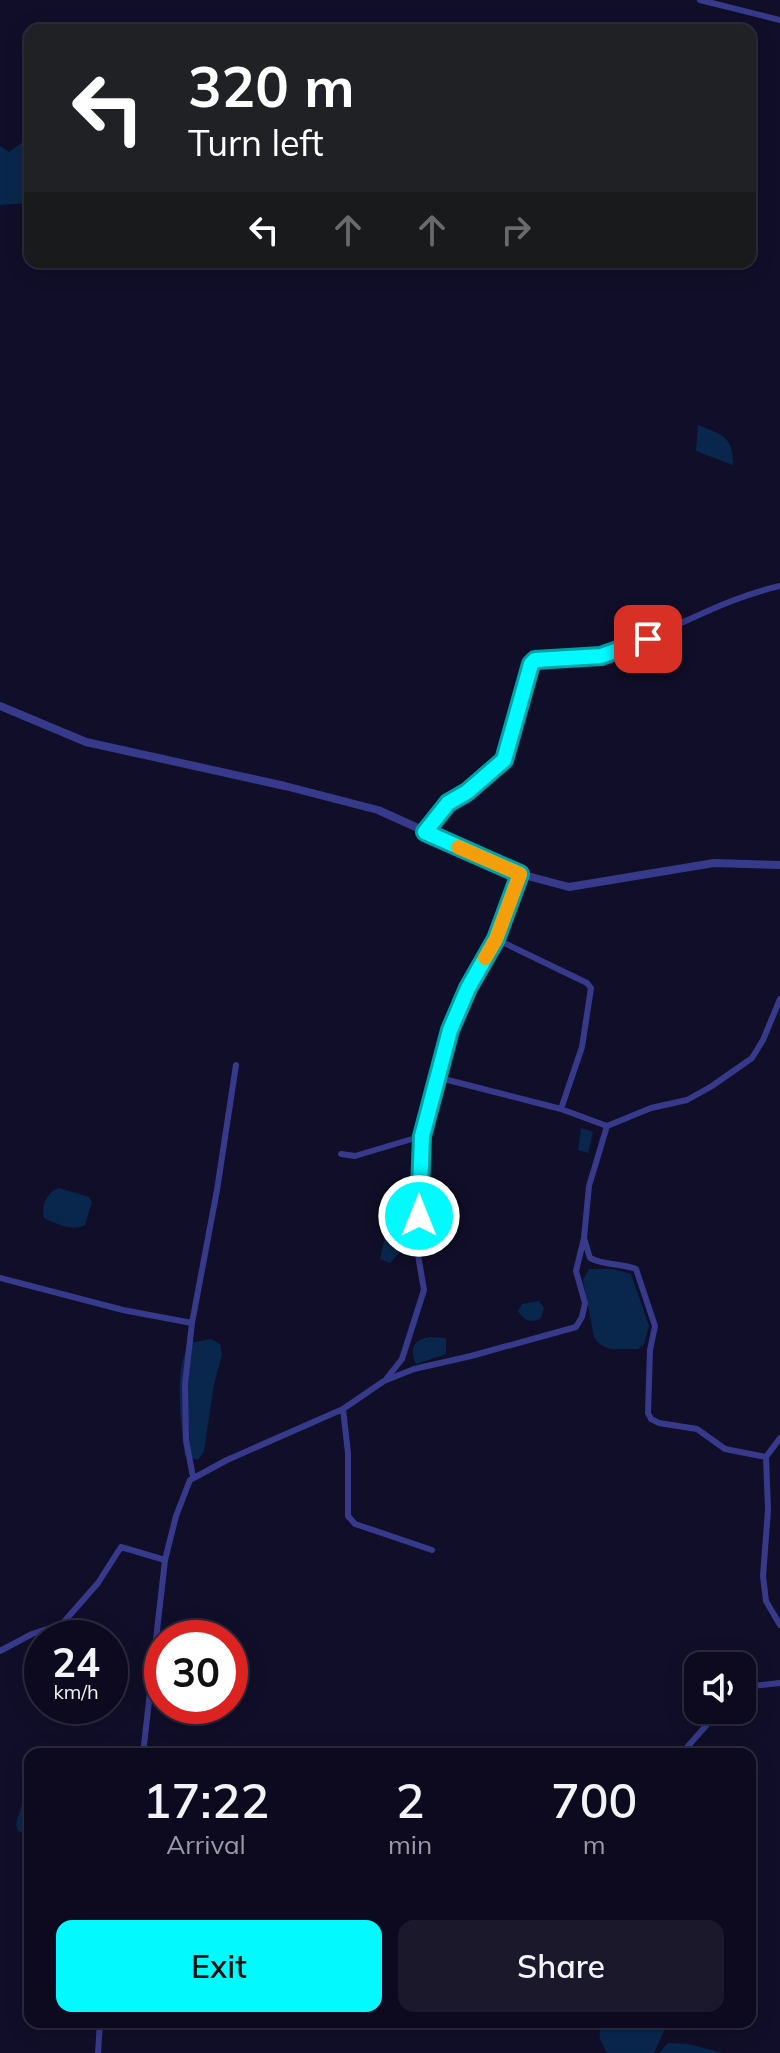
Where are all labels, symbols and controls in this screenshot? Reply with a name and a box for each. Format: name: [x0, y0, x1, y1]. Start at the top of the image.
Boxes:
text: 320 m: [188, 51, 355, 121]
icon: left: [56, 56, 160, 160]
text: Turn left: [188, 120, 324, 165]
icon: left: [242, 208, 286, 252]
icon: ahead: [326, 208, 370, 252]
icon: ahead: [410, 208, 454, 252]
icon: right: [494, 208, 538, 252]
pin: [614, 605, 682, 673]
icon: arrive: [626, 617, 670, 661]
position arrow: [377, 1174, 461, 1258]
speed limit sign: 30: [144, 1620, 248, 1724]
text: 24: [52, 1637, 100, 1687]
map controls: [684, 1652, 756, 1724]
button: sound: [684, 1652, 756, 1724]
text: km/h: [53, 1679, 99, 1704]
text: 17:22: [143, 1770, 269, 1830]
text: 2: [396, 1770, 424, 1830]
text: 700: [551, 1770, 637, 1830]
text: Arrival: [166, 1828, 246, 1861]
text: min: [388, 1828, 432, 1861]
text: m: [583, 1828, 606, 1861]
button: Exit: [56, 1920, 382, 2012]
button: Share: [398, 1920, 724, 2012]

